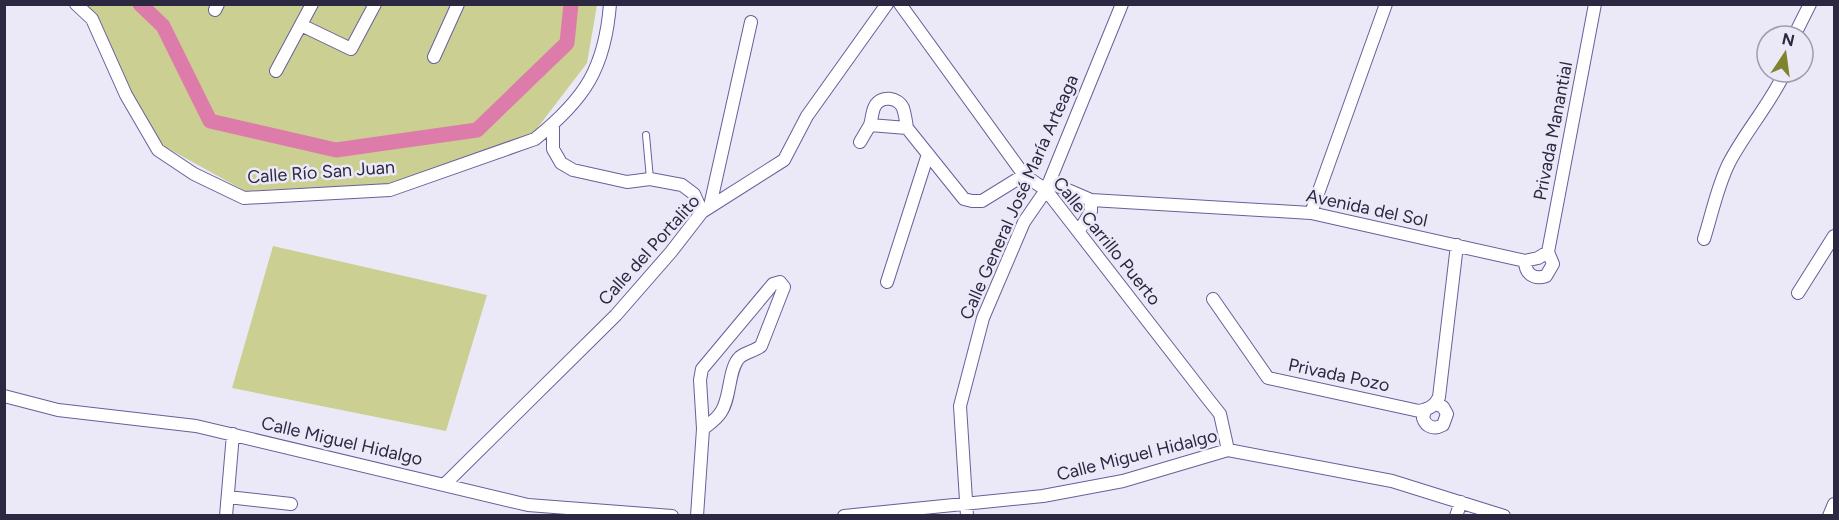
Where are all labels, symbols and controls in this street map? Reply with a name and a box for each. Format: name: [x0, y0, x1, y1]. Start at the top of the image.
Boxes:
north arrow: [1755, 24, 1815, 84]
text: N: [1780, 29, 1796, 51]
street label: Privada Manantial: [1529, 60, 1577, 202]
street label: Calle General José María Arteaga: [955, 71, 1083, 323]
street label: Calle Río San Juan: [246, 156, 396, 188]
street label: Calle Carrillo Puerto: [1048, 172, 1166, 310]
street label: Avenida del Sol: [1304, 184, 1430, 232]
street label: Calle del Portalito: [594, 190, 704, 310]
street label: Privada Pozo: [1286, 354, 1392, 396]
street label: Calle Miguel Hidalgo: [259, 412, 425, 470]
street label: Calle Miguel Hidalgo: [1054, 424, 1220, 486]

